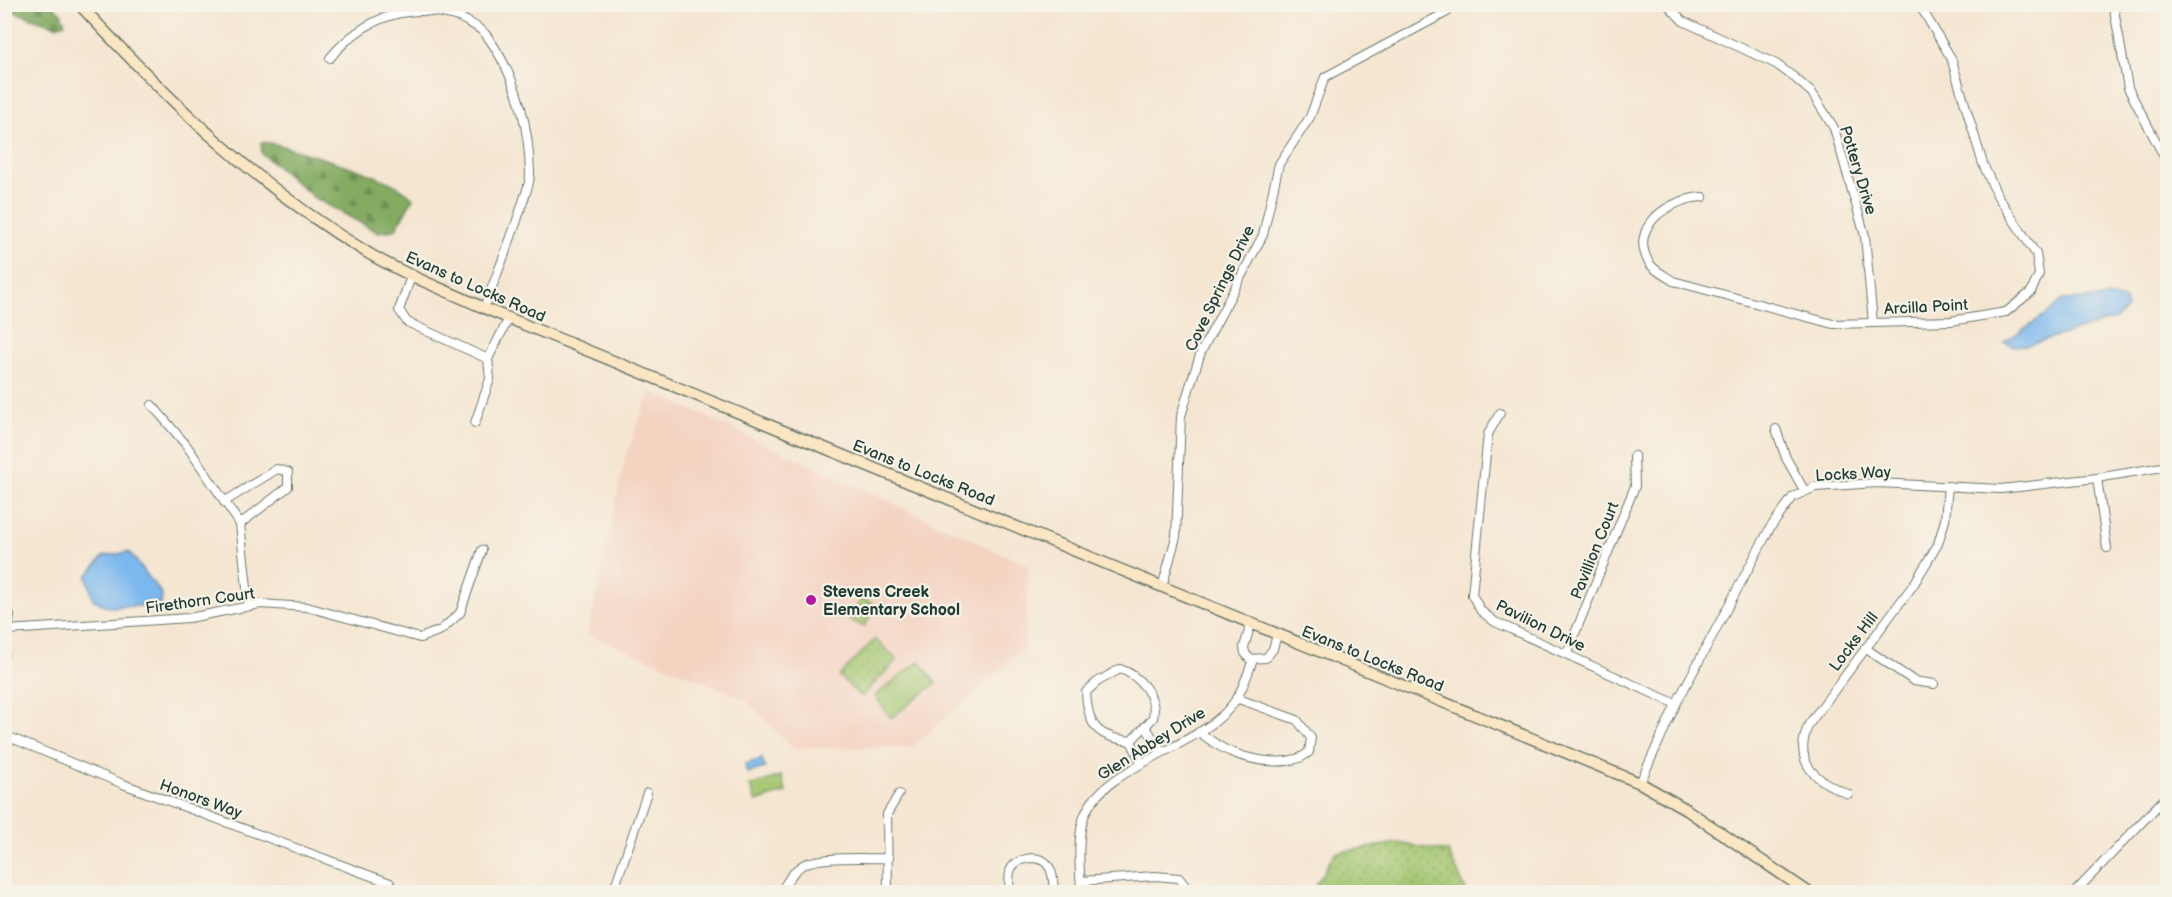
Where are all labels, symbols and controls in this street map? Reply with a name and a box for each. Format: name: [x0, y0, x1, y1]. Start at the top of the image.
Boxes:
street label: Pottery Drive: [1835, 124, 1880, 218]
street label: Cove Springs Drive: [1182, 222, 1259, 355]
street label: Evans to Locks Road: [402, 248, 548, 327]
street label: Arcilla Point: [1884, 296, 1969, 319]
street label: Evans to Locks Road: [850, 436, 997, 511]
street label: Locks Way: [1815, 463, 1892, 486]
street label: Pavillion Court: [1567, 499, 1624, 602]
place label: Stevens Creek Elementary School: [823, 583, 960, 620]
street label: Firethorn Court: [144, 584, 256, 619]
marker: Stevens Creek Elementary School: [804, 593, 818, 607]
street label: Pavilion Drive: [1492, 596, 1589, 656]
street label: Locks Hill: [1826, 609, 1883, 675]
street label: Evans to Locks Road: [1299, 622, 1446, 697]
street label: Glen Abbey Drive: [1094, 703, 1210, 785]
street label: Honors Way: [157, 776, 245, 823]

